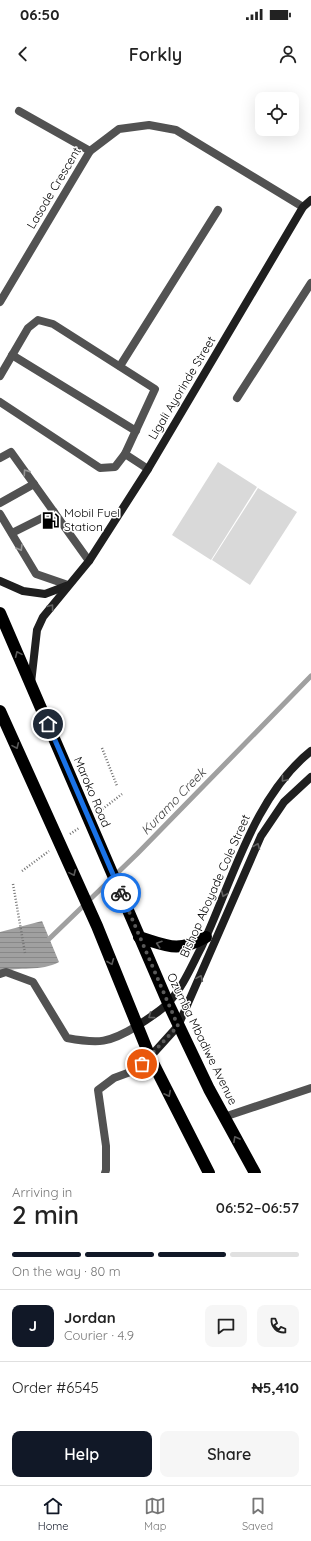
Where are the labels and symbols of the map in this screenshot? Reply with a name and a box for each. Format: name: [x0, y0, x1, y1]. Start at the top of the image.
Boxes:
street label: Lasode Crescent: [23, 144, 84, 231]
street label: Ligali Ayorinde Street: [145, 333, 218, 442]
one-way arrow: [24, 470, 31, 477]
place label: Mobil Fuel Station: [64, 505, 120, 534]
fuel station icon: Mobil Fuel Station: [41, 510, 61, 530]
one-way arrow: [16, 544, 23, 551]
one-way arrow: [46, 604, 53, 611]
one-way arrow: [15, 650, 23, 658]
pin: [31, 707, 65, 741]
one-way arrow: [11, 742, 19, 750]
street label: Maroko Road: [71, 754, 114, 829]
water label: Kuramo Creek: [137, 763, 210, 838]
one-way arrow: [282, 775, 289, 782]
street label: Bishop Aboyade Cole Street: [176, 812, 253, 960]
one-way arrow: [252, 842, 260, 850]
one-way arrow: [68, 869, 76, 876]
courier: [101, 873, 141, 913]
one-way arrow: [221, 890, 229, 897]
one-way arrow: [156, 940, 163, 948]
one-way arrow: [106, 957, 114, 965]
street label: Ozumba Mbadiwe Avenue: [164, 970, 241, 1107]
one-way arrow: [195, 974, 203, 982]
one-way arrow: [149, 1011, 156, 1018]
pin: [125, 1047, 159, 1081]
one-way arrow: [164, 1090, 171, 1097]
one-way arrow: [233, 1136, 241, 1143]

